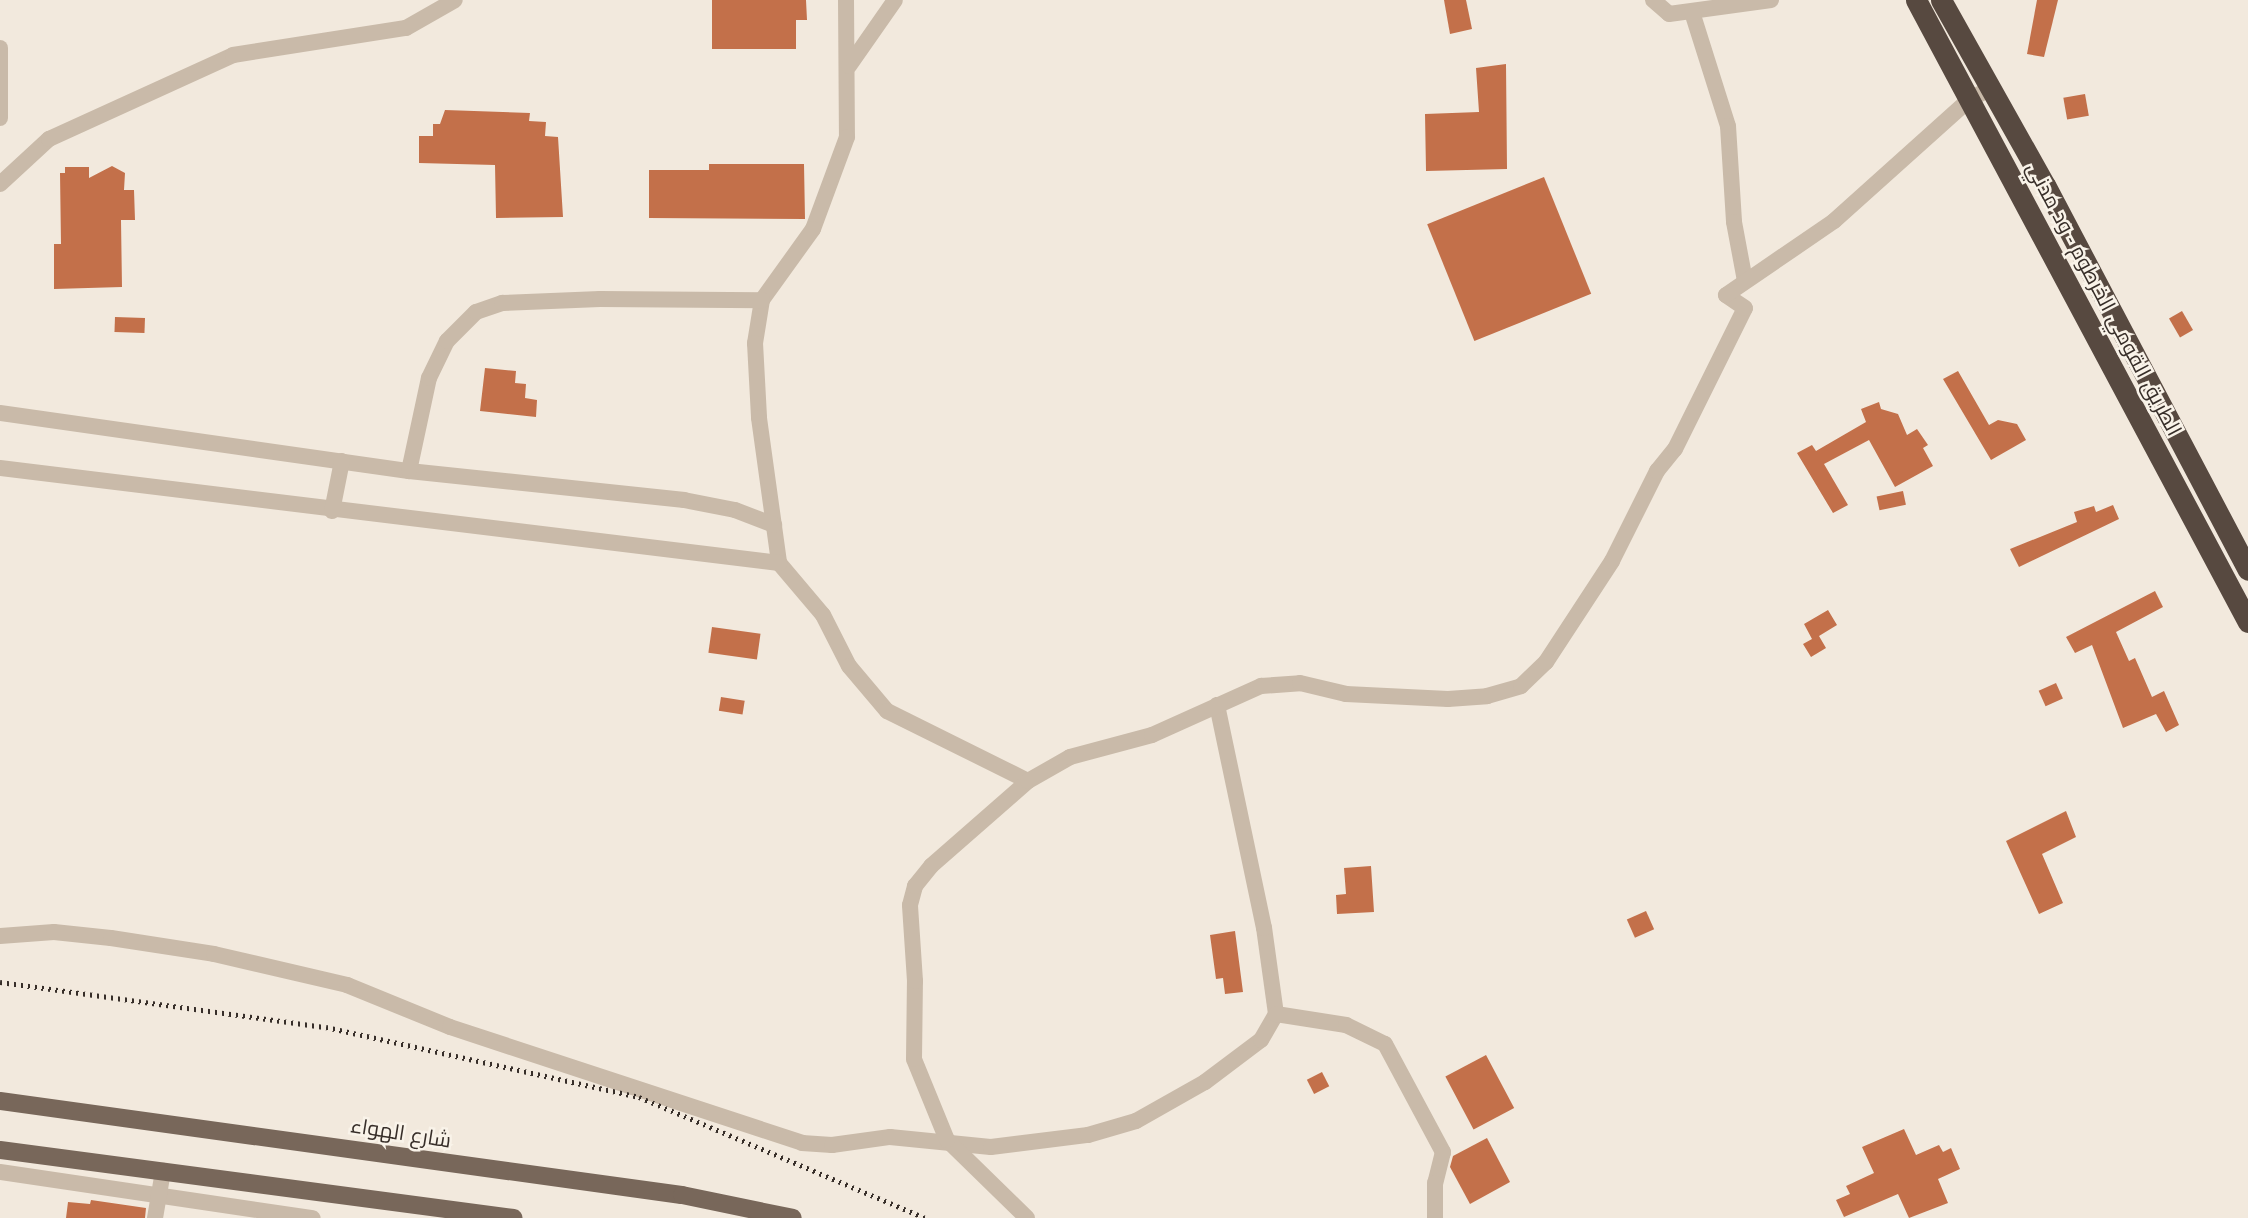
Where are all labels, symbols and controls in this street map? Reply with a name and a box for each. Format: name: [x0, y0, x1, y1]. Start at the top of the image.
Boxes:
street label: الطريق القومي الخرطوم - ود مدني: [2021, 158, 2187, 440]
street label: شارع الهواء: [349, 1113, 453, 1153]

